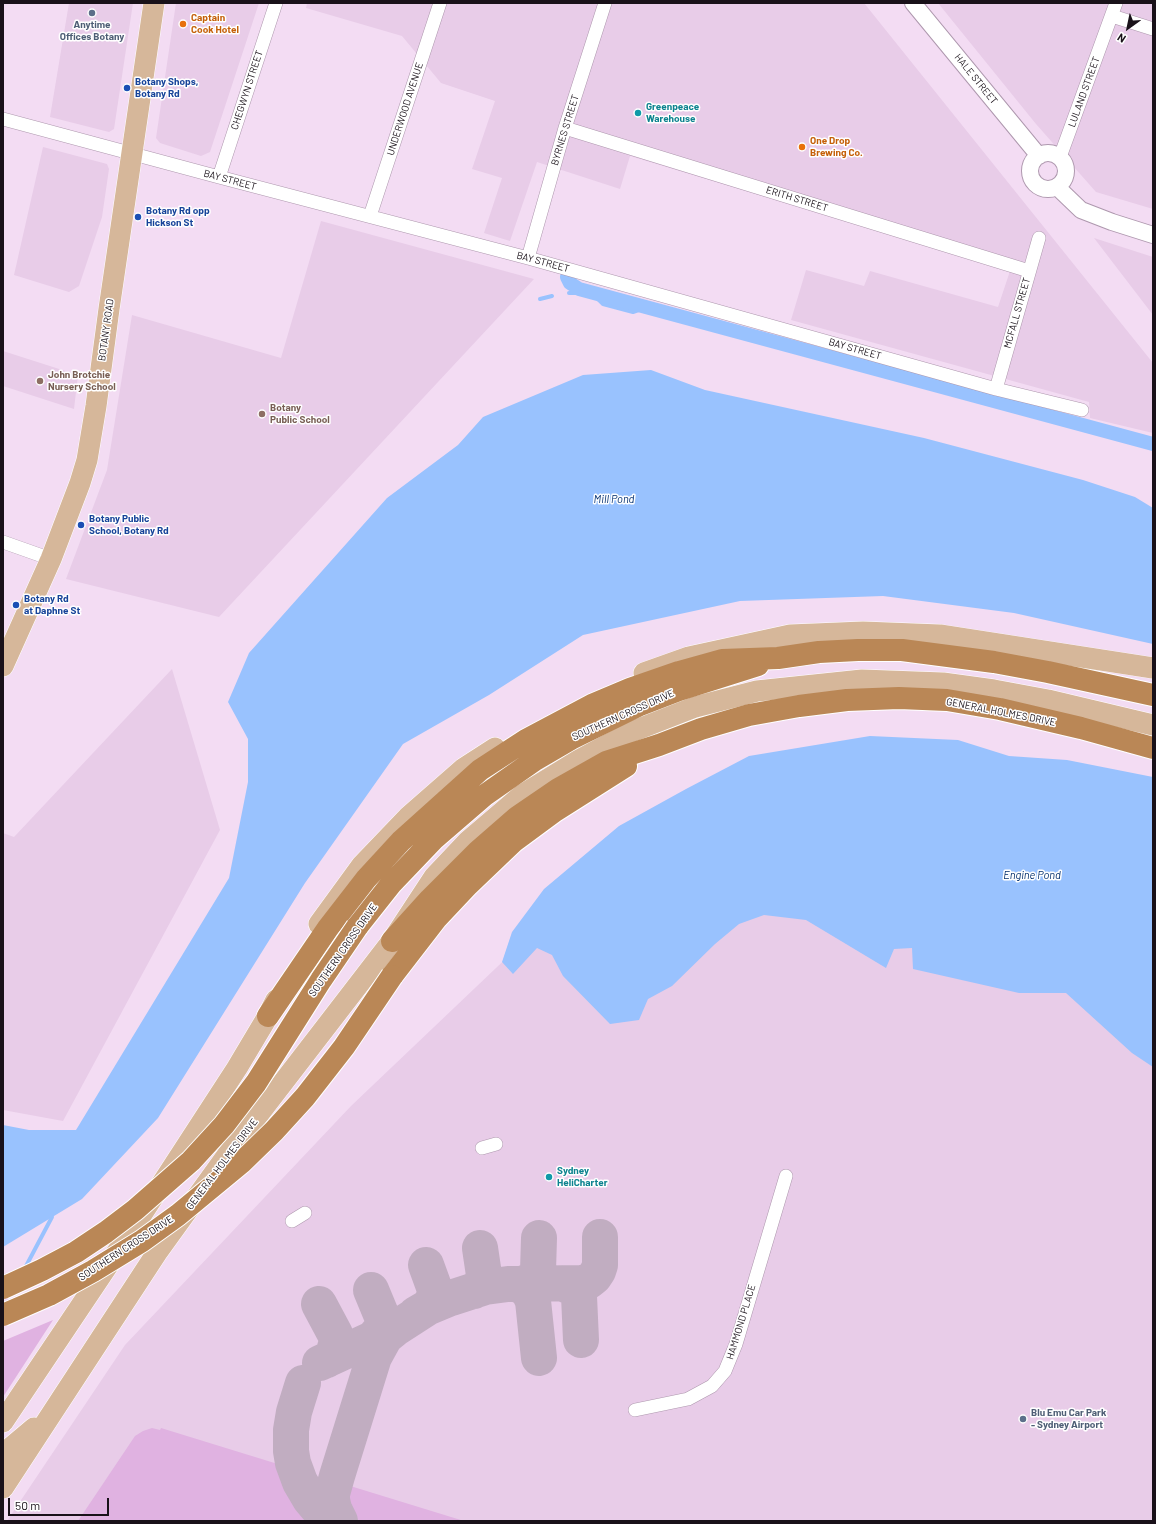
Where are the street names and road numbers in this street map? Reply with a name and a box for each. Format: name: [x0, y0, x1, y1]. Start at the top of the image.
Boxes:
street label: CHEGWYN STREET: [228, 49, 266, 131]
street label: HALE STREET: [952, 51, 1000, 107]
street label: LULAND STREET: [1066, 55, 1102, 129]
street label: UNDERWOOD AVENUE: [384, 61, 426, 157]
street label: BYRNES STREET: [548, 93, 582, 167]
street label: BAY STREET: [202, 167, 258, 193]
street label: ERITH STREET: [765, 184, 829, 214]
street label: BAY STREET: [515, 249, 571, 275]
street label: MCFALL STREET: [1001, 276, 1033, 350]
street label: BOTANY ROAD: [96, 298, 116, 362]
street label: BAY STREET: [827, 336, 883, 362]
street label: SOUTHERN CROSS DRIVE: [570, 687, 676, 743]
street label: GENERAL HOLMES DRIVE: [945, 695, 1057, 729]
street label: SOUTHERN CROSS DRIVE: [306, 901, 380, 999]
street label: GENERAL HOLMES DRIVE: [184, 1116, 260, 1212]
street label: SOUTHERN CROSS DRIVE: [76, 1213, 176, 1283]
street label: HAMMOND PLACE: [724, 1283, 758, 1361]

